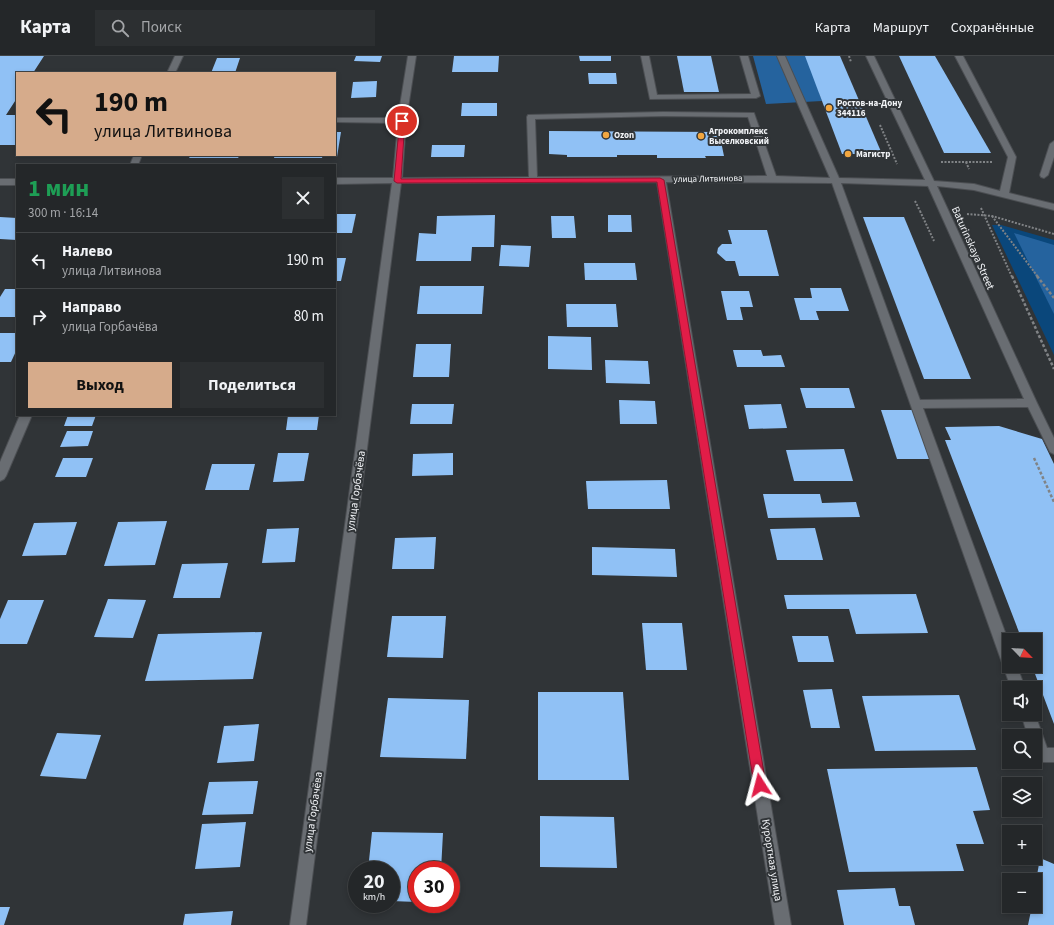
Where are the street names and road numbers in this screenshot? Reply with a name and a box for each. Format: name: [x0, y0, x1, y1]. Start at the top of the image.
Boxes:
street label: улица Литвинова: [673, 172, 743, 186]
street label: Baturinskaya Street: [948, 204, 998, 292]
street label: улица Горбачёва: [343, 450, 369, 532]
street label: улица Горбачёва: [300, 771, 326, 853]
street label: Курортная улица: [758, 818, 786, 902]

